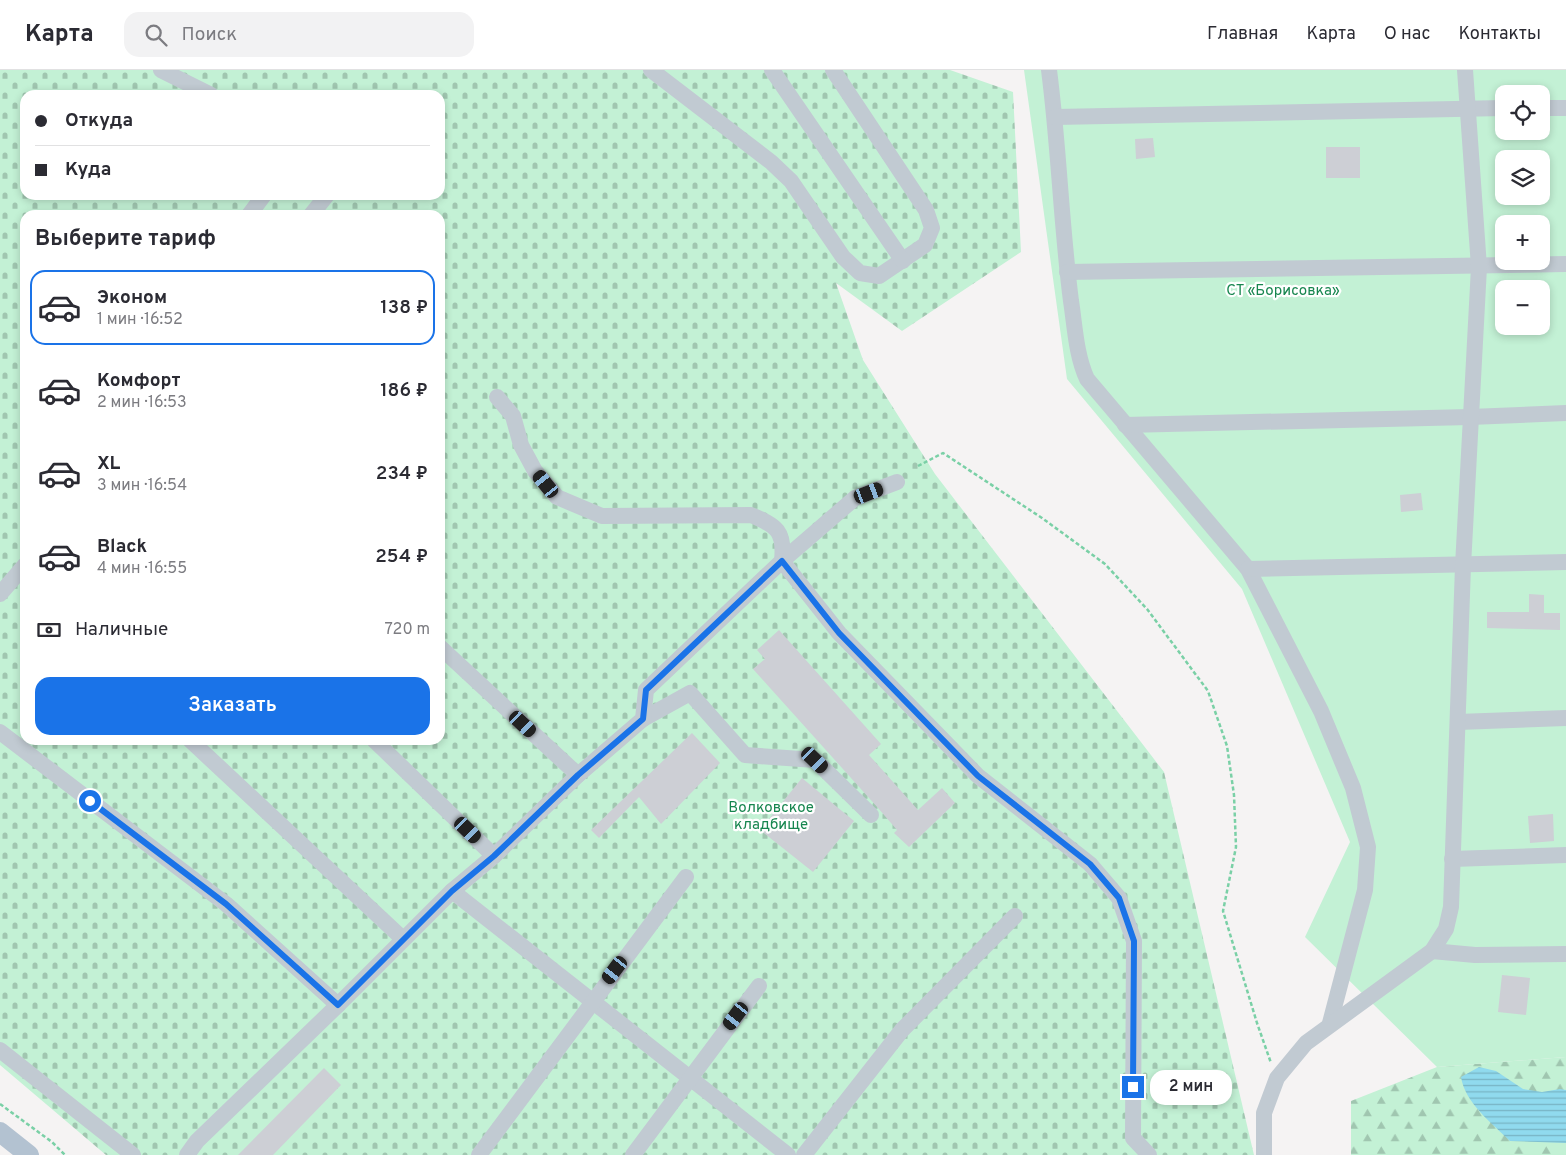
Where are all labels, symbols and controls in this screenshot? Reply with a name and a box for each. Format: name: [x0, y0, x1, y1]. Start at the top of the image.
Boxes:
search box: [124, 12, 474, 57]
text: Карта: [25, 20, 94, 50]
icon: search: [142, 21, 170, 49]
text: Поиск: [182, 23, 237, 47]
text: Главная: [1207, 23, 1278, 46]
text: Карта: [1306, 23, 1356, 46]
text: О нас: [1384, 23, 1430, 46]
text: Контакты: [1458, 23, 1541, 46]
map controls: [1495, 85, 1550, 335]
button: locate: [1495, 85, 1550, 140]
text: Откуда: [65, 109, 133, 133]
button: layers: [1495, 150, 1550, 205]
text: Куда: [65, 158, 111, 182]
button: +: [1495, 215, 1550, 270]
text: Выберите тариф: [35, 226, 216, 253]
button: −: [1495, 280, 1550, 335]
park label: СТ «Борисовка»: [1226, 282, 1340, 301]
icon: car: [37, 285, 82, 330]
text: Эконом: [97, 286, 167, 310]
text: 138 ₽: [380, 296, 428, 320]
text: 1 мин · 16:52: [97, 310, 183, 330]
icon: car: [37, 368, 82, 413]
text: Комфорт: [97, 369, 180, 393]
text: 186 ₽: [380, 379, 428, 403]
text: 2 мин · 16:53: [97, 393, 187, 413]
icon: car: [37, 451, 82, 496]
text: XL: [97, 452, 120, 476]
text: 234 ₽: [376, 462, 428, 486]
car: [530, 468, 561, 500]
text: 3 мин · 16:54: [97, 476, 187, 496]
car: [852, 481, 885, 505]
icon: car: [37, 534, 82, 579]
text: Black: [97, 535, 147, 559]
text: 254 ₽: [375, 545, 428, 569]
text: 4 мин · 16:55: [97, 559, 187, 579]
icon: cash: [35, 616, 63, 644]
text: Наличные: [75, 618, 168, 642]
text: 720 m: [385, 620, 430, 640]
button: Заказать: [35, 677, 430, 735]
car: [506, 708, 539, 740]
car: [798, 744, 831, 776]
route start: [79, 790, 101, 812]
park label: Волковское кладбище: [728, 799, 814, 835]
car: [451, 814, 484, 846]
car: [599, 954, 630, 986]
car: [720, 1000, 751, 1032]
callout: 2 мин: [1150, 1070, 1233, 1104]
route end: [1122, 1076, 1144, 1098]
text: 2 мин: [1169, 1077, 1213, 1097]

